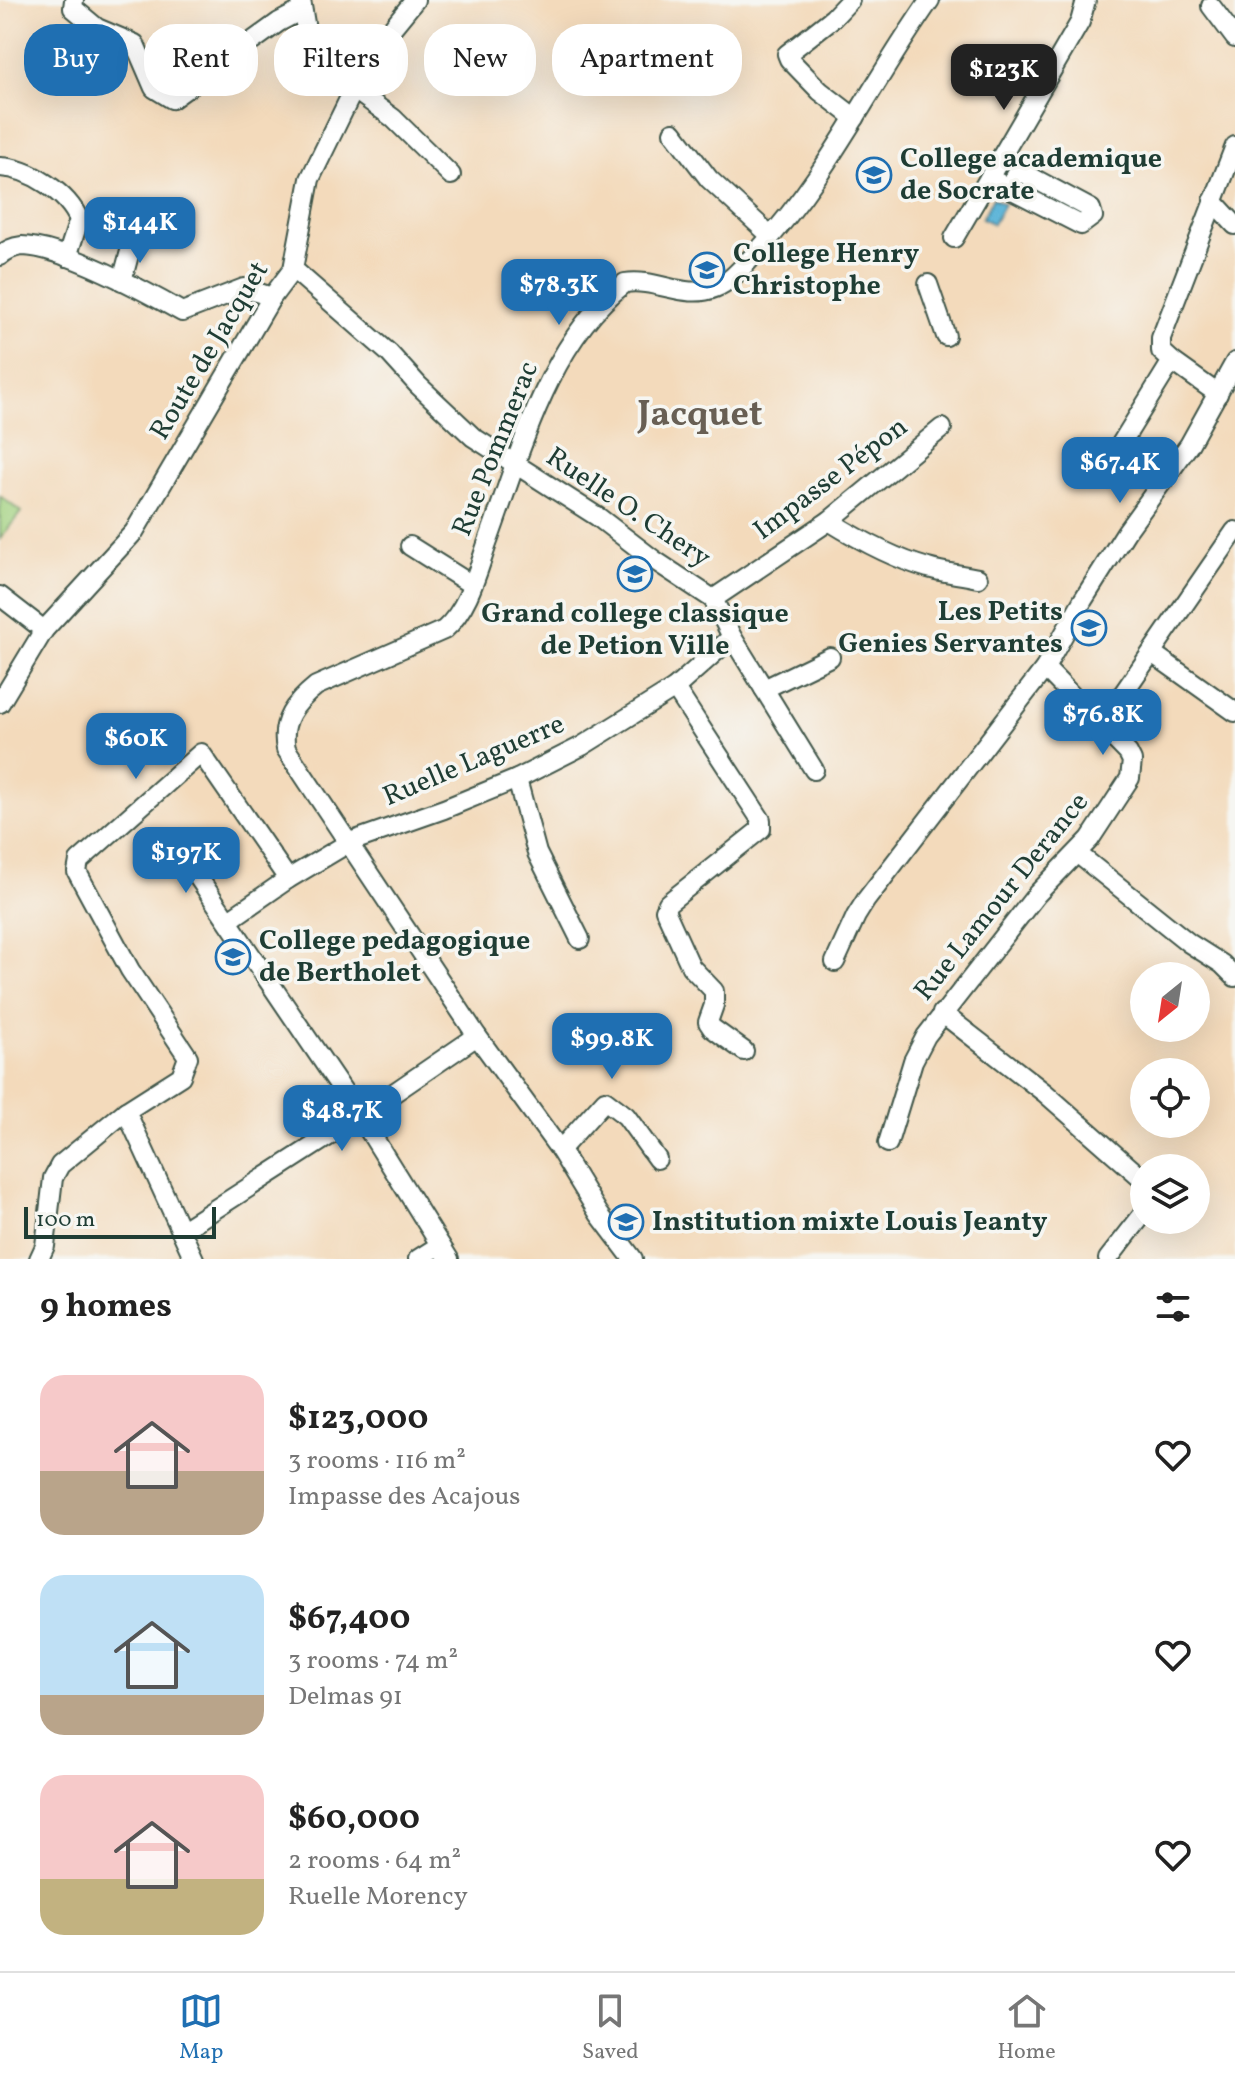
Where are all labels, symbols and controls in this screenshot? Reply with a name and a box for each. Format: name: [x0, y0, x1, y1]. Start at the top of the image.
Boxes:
chip: Buy: [24, 24, 128, 96]
chip: Rent: [144, 24, 258, 96]
chip: Filters: [274, 24, 408, 96]
chip: New: [424, 24, 536, 96]
chip: Apartment: [552, 24, 742, 96]
pin: $123K: [948, 44, 1060, 112]
text: $123K: [969, 52, 1039, 88]
place label: College academique de Socrate: [900, 140, 1162, 211]
school or university icon: College academique de Socrate: [855, 156, 893, 194]
pin: $144K: [84, 197, 196, 265]
text: $144K: [102, 205, 178, 241]
place label: College Henry Christophe: [733, 235, 919, 306]
school or university icon: College Henry Christophe: [688, 251, 726, 289]
street label: Route de Jacquet: [141, 254, 279, 448]
pin: $78.3K: [494, 259, 624, 327]
text: $78.3K: [519, 267, 599, 303]
street label: Rue Pommerac: [443, 356, 549, 542]
district label: Jacquet: [637, 391, 762, 441]
street label: Impasse Pépon: [746, 408, 916, 550]
pin: $67.4K: [1055, 437, 1185, 505]
street label: Ruelle O. Chery: [538, 438, 718, 578]
text: $67.4K: [1080, 445, 1160, 481]
school or university icon: Grand college classique de Petion Ville: [616, 555, 654, 593]
place label: Les Petits Genies Servantes: [838, 593, 1063, 664]
place label: Grand college classique de Petion Ville: [481, 595, 789, 666]
school or university icon: Les Petits Genies Servantes: [1070, 609, 1108, 647]
pin: $76.8K: [1038, 689, 1168, 757]
text: $76.8K: [1062, 697, 1144, 733]
street label: Ruelle Laguerre: [377, 705, 571, 817]
pin: $60K: [89, 713, 183, 781]
text: $60K: [104, 721, 168, 757]
street label: Rue Lamour Derance: [906, 784, 1098, 1010]
pin: $197K: [130, 827, 242, 895]
text: $197K: [151, 835, 221, 871]
place label: College pedagogique de Bertholet: [259, 922, 530, 993]
school or university icon: College pedagogique de Bertholet: [214, 938, 252, 976]
north arrow: [1130, 962, 1210, 1042]
map controls: [1130, 962, 1210, 1234]
pin: $99.8K: [547, 1013, 677, 1081]
text: $99.8K: [570, 1021, 654, 1057]
button: locate: [1130, 1058, 1210, 1138]
pin: $48.7K: [277, 1085, 407, 1153]
text: $48.7K: [301, 1093, 383, 1129]
button: layers: [1130, 1154, 1210, 1234]
scale bar: [24, 1203, 216, 1239]
school or university icon: Institution mixte Louis Jeanty: [607, 1203, 645, 1241]
place label: Institution mixte Louis Jeanty: [652, 1203, 1048, 1242]
text: 100 m: [36, 1205, 95, 1236]
text: 9 homes: [40, 1284, 172, 1331]
icon: filters: [1151, 1285, 1195, 1329]
text: $123,000: [288, 1396, 428, 1443]
icon: home: [104, 1407, 200, 1503]
icon: heart: [1151, 1433, 1195, 1477]
text: 3 rooms · 116 m²: [288, 1443, 466, 1479]
text: Impasse des Acajous: [288, 1479, 521, 1515]
text: $67,400: [288, 1596, 410, 1643]
icon: home: [104, 1607, 200, 1703]
icon: heart: [1151, 1633, 1195, 1677]
text: 3 rooms · 74 m²: [288, 1643, 458, 1679]
text: Delmas 91: [288, 1679, 403, 1715]
text: $60,000: [288, 1796, 420, 1843]
icon: home: [104, 1807, 200, 1903]
icon: heart: [1151, 1833, 1195, 1877]
text: 2 rooms · 64 m²: [288, 1843, 461, 1879]
text: Ruelle Morency: [288, 1879, 468, 1915]
tab: Map: [179, 1989, 223, 2068]
tab: Saved: [582, 1989, 639, 2068]
tab: Home: [997, 1989, 1056, 2068]

